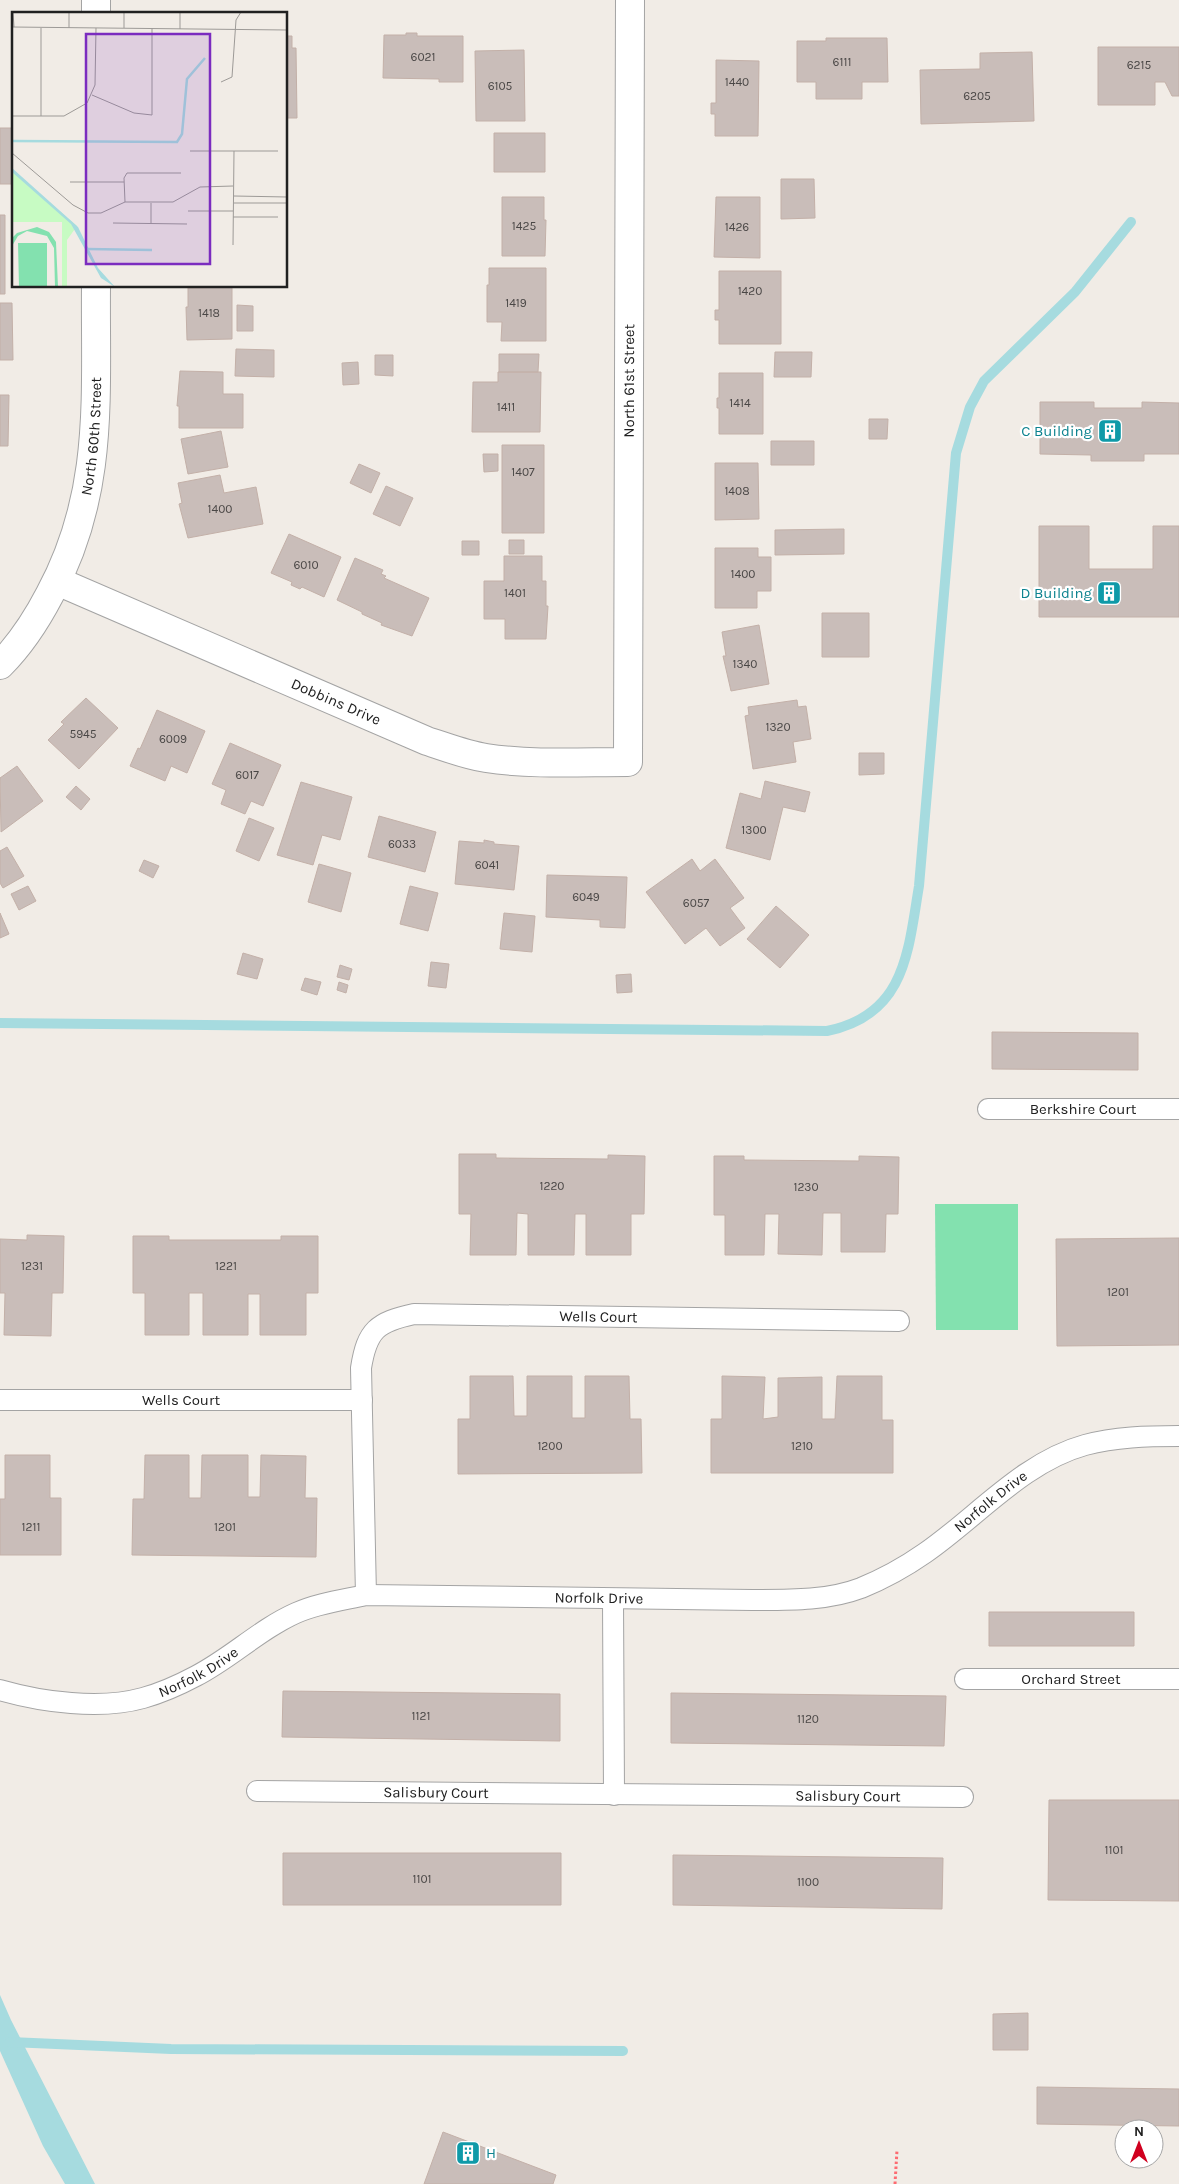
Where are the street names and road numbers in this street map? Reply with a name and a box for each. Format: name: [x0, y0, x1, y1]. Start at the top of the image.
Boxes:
street label: North 61st Street: [620, 323, 638, 438]
street label: North 60th Street: [77, 376, 105, 497]
street label: Dobbins Drive: [288, 674, 384, 729]
street label: Berkshire Court: [1030, 1100, 1137, 1118]
street label: Wells Court: [559, 1307, 638, 1326]
street label: Wells Court: [142, 1391, 220, 1409]
street label: Norfolk Drive: [950, 1467, 1031, 1536]
street label: Norfolk Drive: [555, 1588, 643, 1608]
street label: Norfolk Drive: [156, 1643, 242, 1701]
street label: Orchard Street: [1021, 1670, 1121, 1688]
street label: Salisbury Court: [383, 1783, 489, 1802]
street label: Salisbury Court: [795, 1787, 901, 1805]

